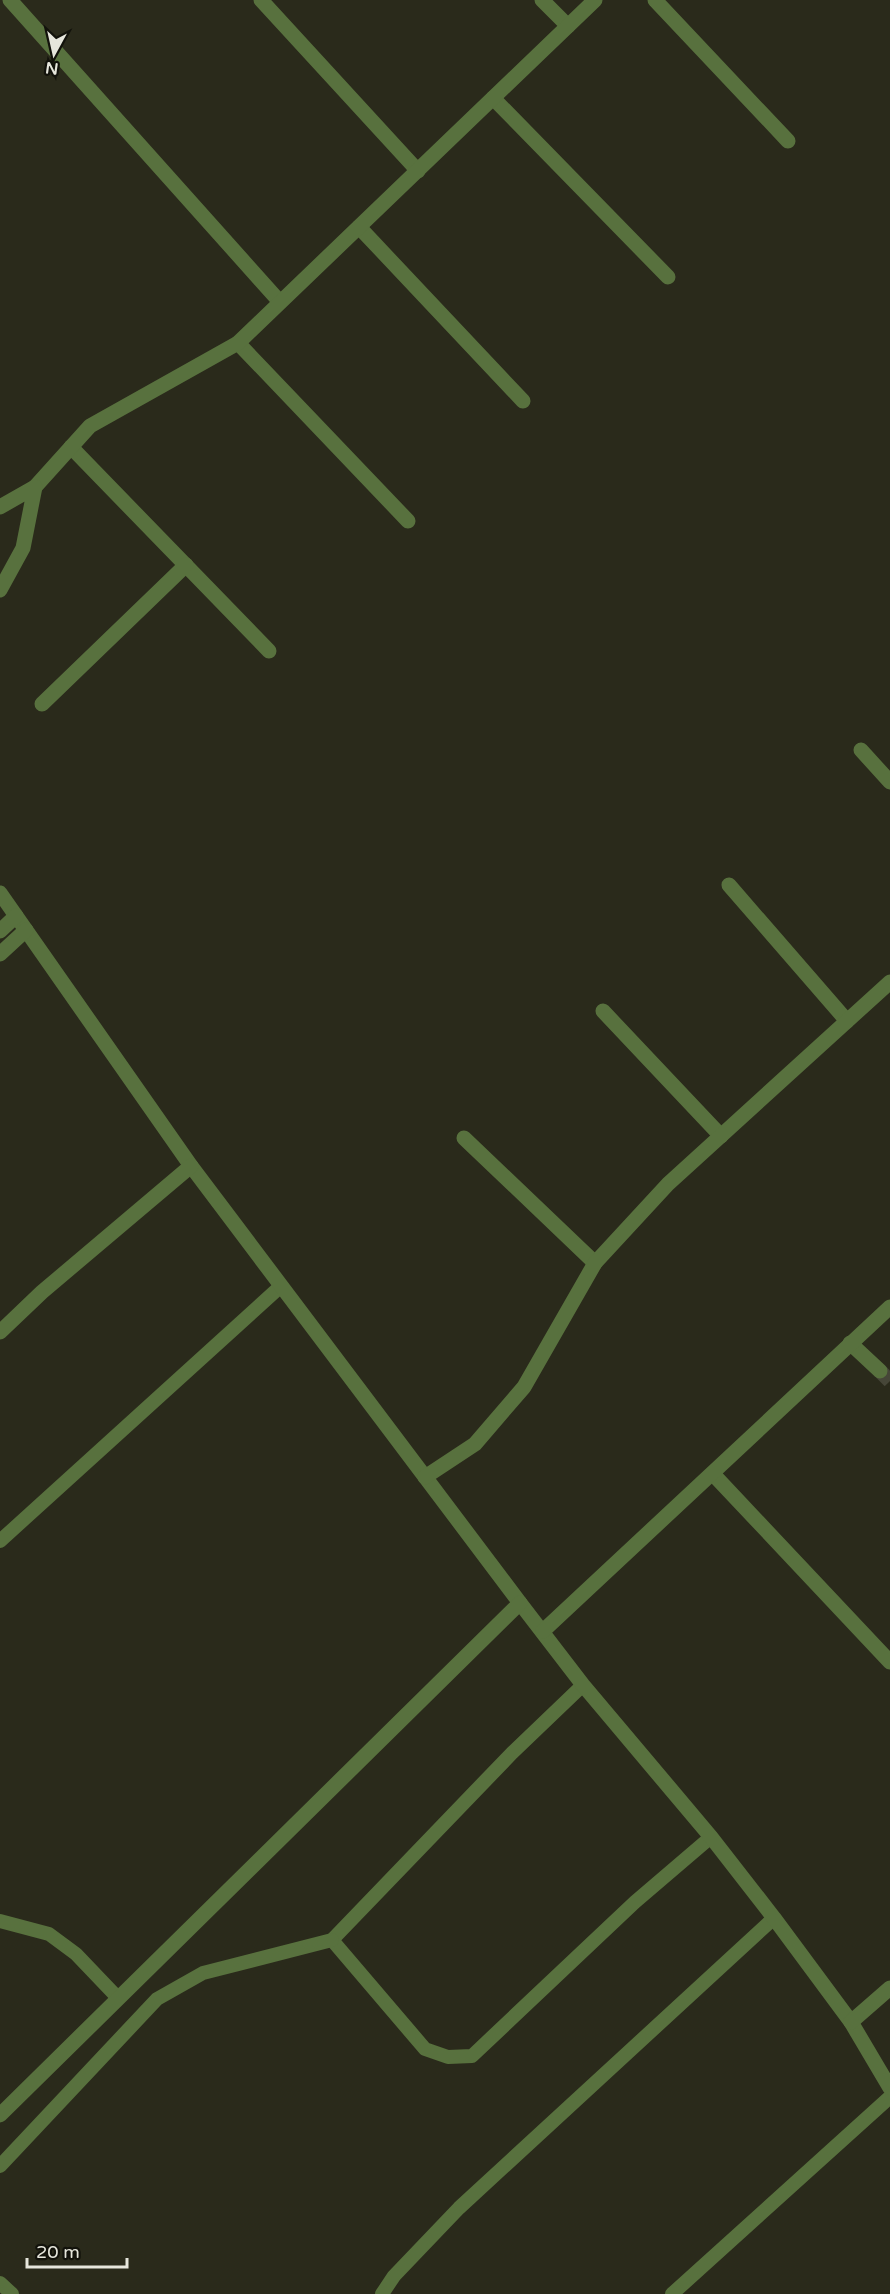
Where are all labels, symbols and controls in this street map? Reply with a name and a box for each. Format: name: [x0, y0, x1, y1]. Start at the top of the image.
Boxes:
north arrow: [24, 24, 84, 84]
text: N: [44, 57, 60, 79]
scale bar: [27, 2231, 128, 2269]
text: 20 m: [36, 2241, 80, 2263]

